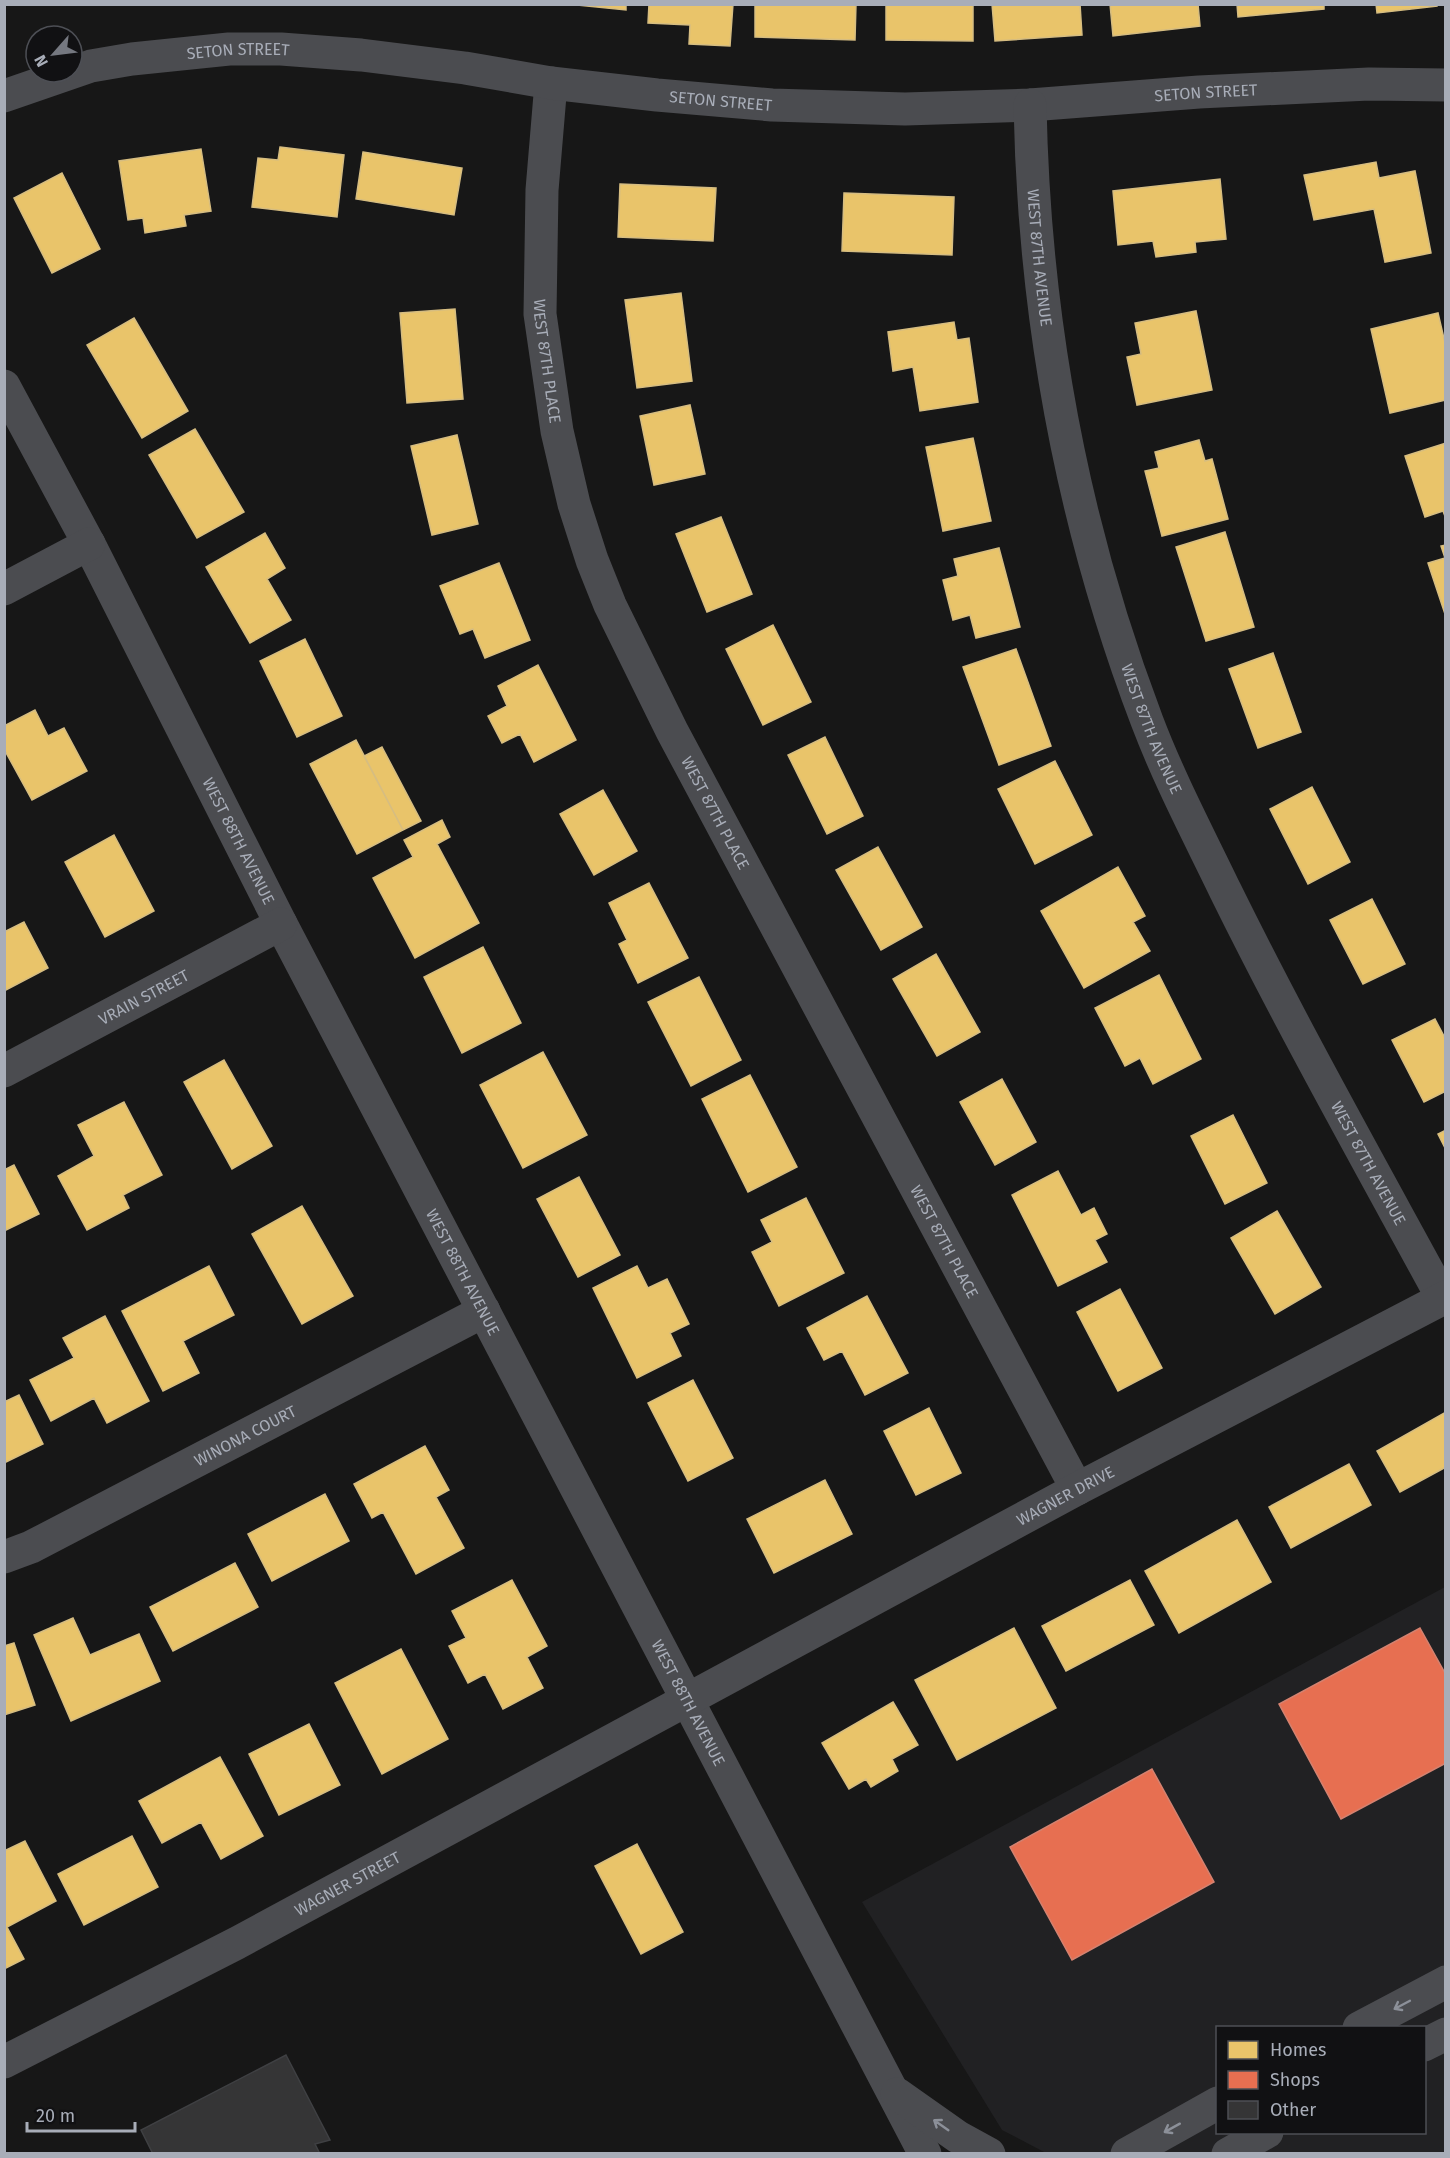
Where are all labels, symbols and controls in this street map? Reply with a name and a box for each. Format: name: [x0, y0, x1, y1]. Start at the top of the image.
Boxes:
north arrow: [24, 24, 84, 84]
street label: SETON STREET: [186, 40, 291, 63]
text: N: [30, 52, 52, 70]
street label: SETON STREET: [1154, 80, 1258, 105]
street label: SETON STREET: [668, 87, 773, 115]
street label: WEST 87TH AVENUE: [1023, 188, 1056, 328]
street label: WEST 87TH PLACE: [530, 299, 565, 425]
street label: WEST 87TH AVENUE: [1117, 661, 1186, 797]
street label: WEST 87TH PLACE: [677, 753, 753, 873]
street label: WEST 88TH AVENUE: [199, 774, 279, 908]
street label: VRAIN STREET: [95, 965, 193, 1029]
street label: WEST 87TH AVENUE: [1327, 1098, 1410, 1229]
street label: WEST 87TH PLACE: [906, 1182, 982, 1301]
street label: WEST 88TH AVENUE: [422, 1206, 504, 1339]
street label: WINONA COURT: [191, 1401, 300, 1470]
street label: WAGNER DRIVE: [1013, 1462, 1118, 1530]
street label: WEST 88TH AVENUE: [647, 1636, 729, 1769]
street label: WAGNER STREET: [291, 1847, 404, 1920]
one-way arrow: [1394, 2000, 1412, 2011]
legend: [1216, 2026, 1426, 2134]
text: Homes: [1270, 2039, 1326, 2061]
text: Shops: [1270, 2069, 1320, 2091]
scale bar: [27, 2095, 135, 2133]
text: Other: [1270, 2099, 1316, 2121]
text: 20 m: [36, 2105, 75, 2127]
one-way arrow: [933, 2119, 950, 2131]
one-way arrow: [1164, 2122, 1181, 2134]

